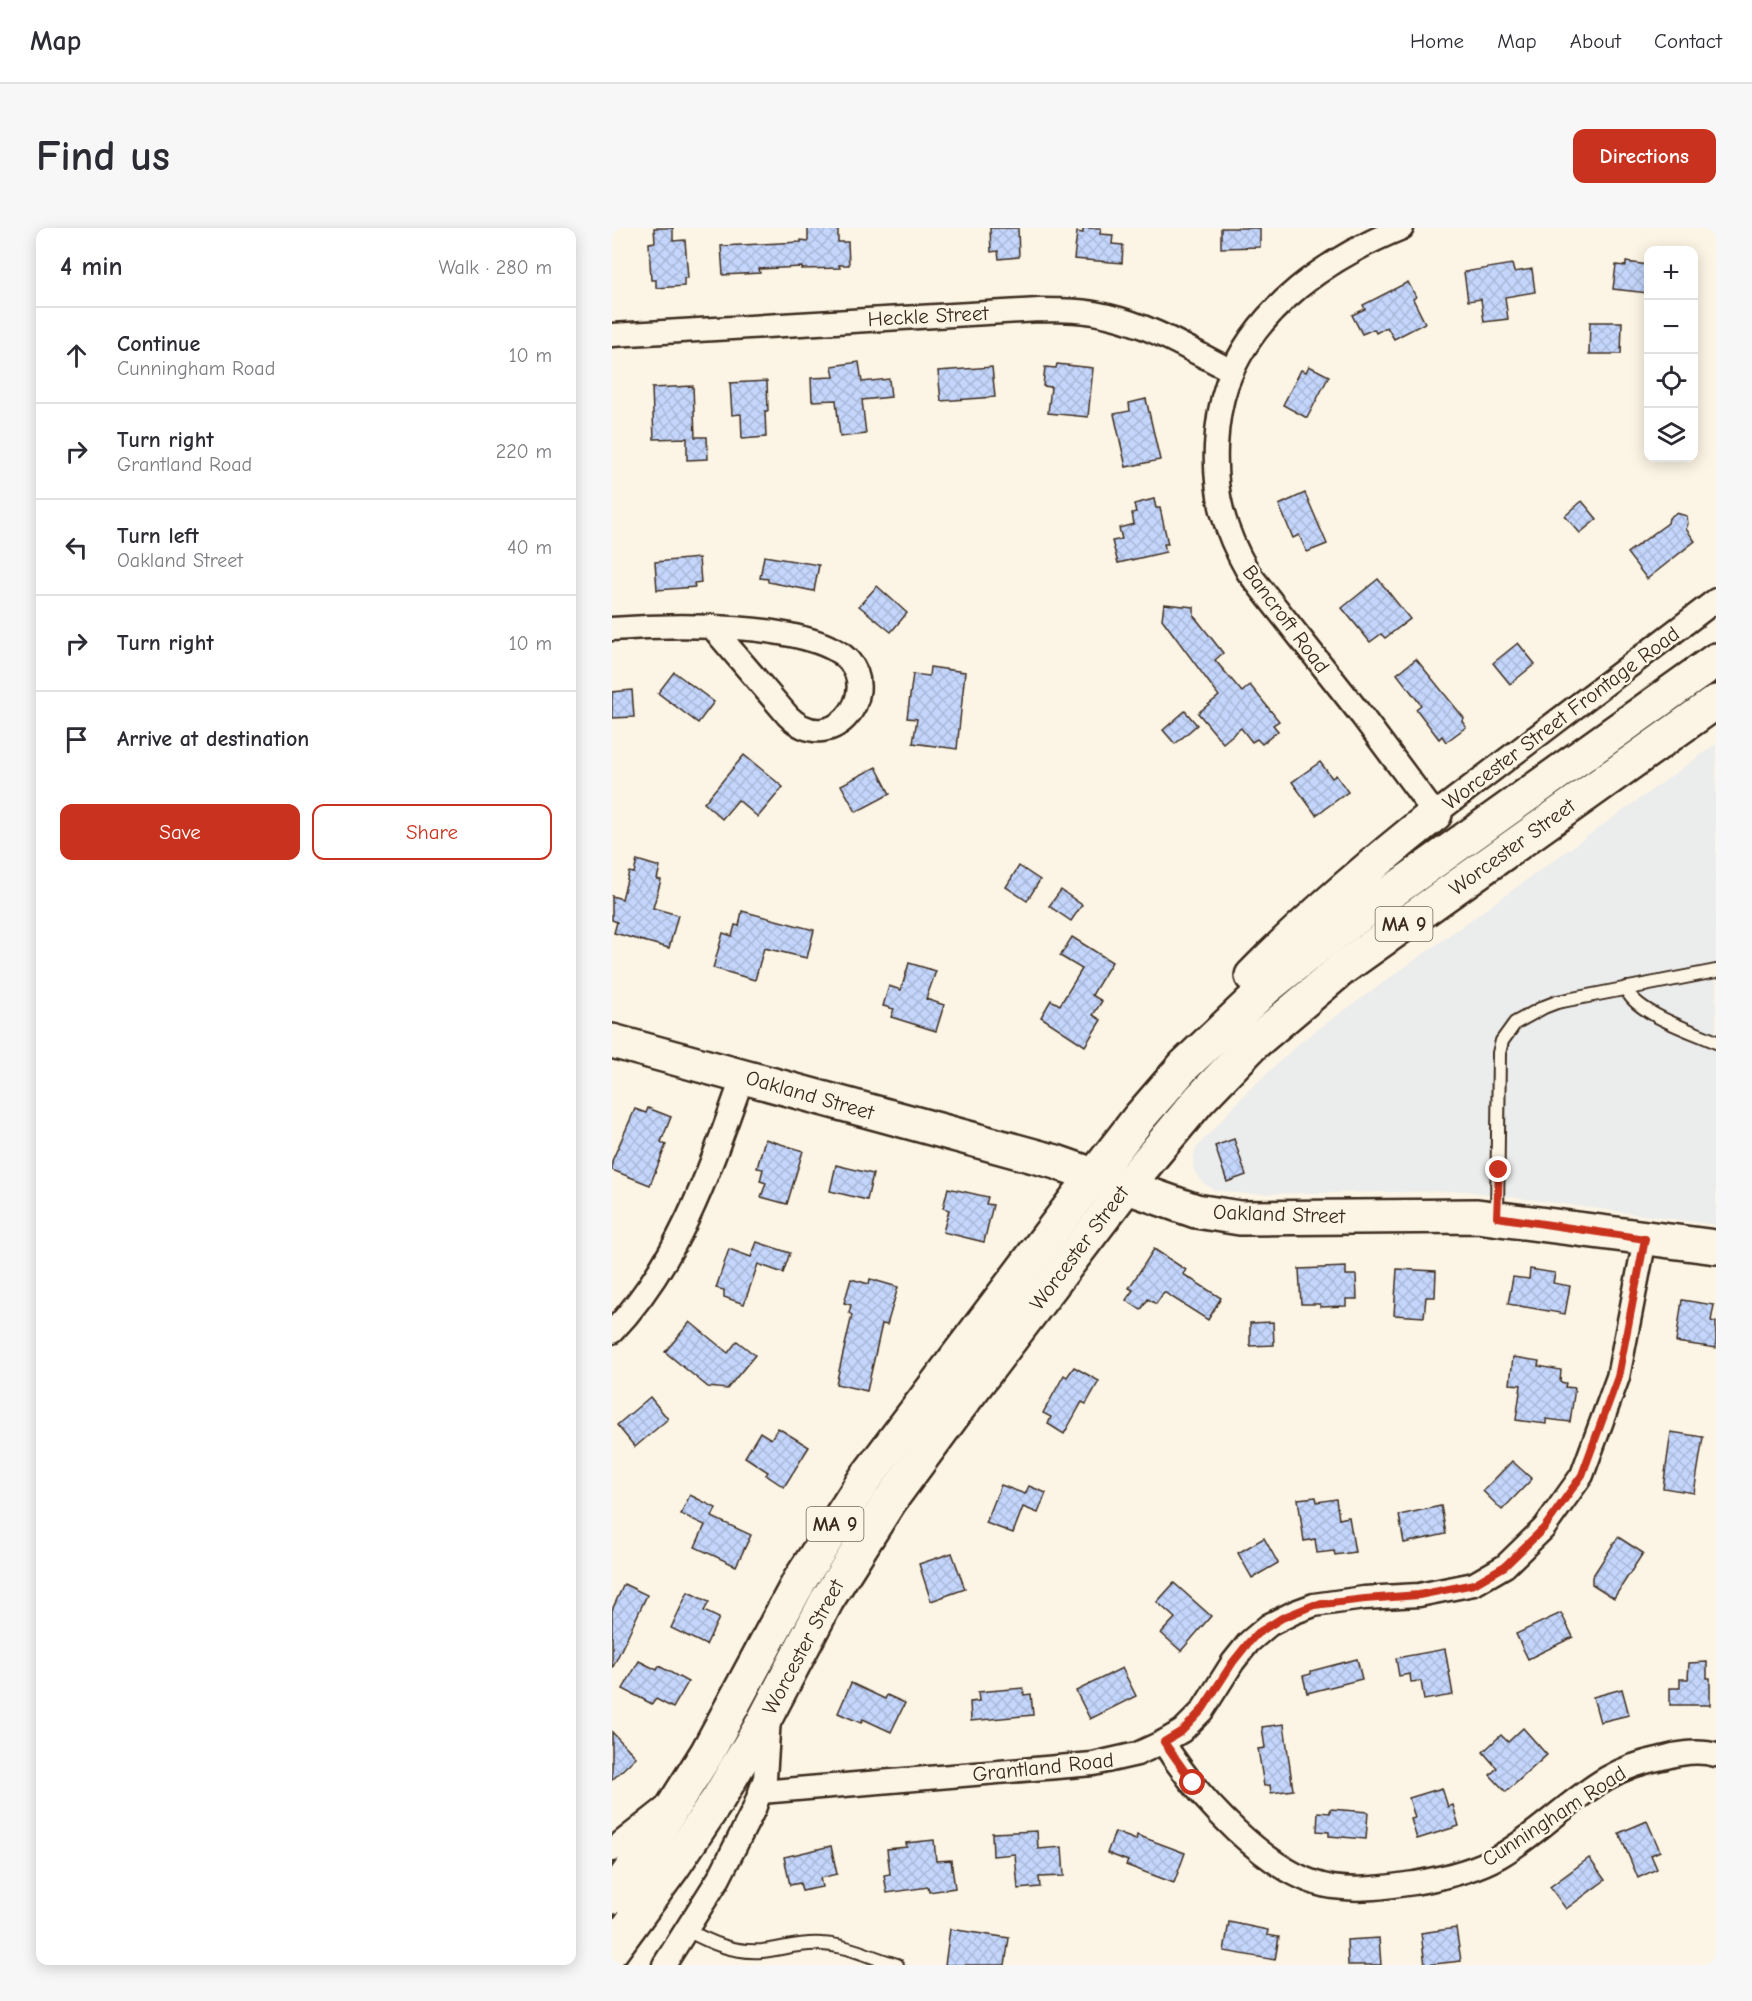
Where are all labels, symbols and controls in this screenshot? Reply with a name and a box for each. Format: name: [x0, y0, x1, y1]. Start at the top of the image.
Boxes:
text: Map: [30, 25, 81, 57]
text: Home: [1410, 29, 1464, 53]
text: Map: [1497, 29, 1537, 53]
text: About: [1570, 29, 1621, 53]
text: Contact: [1654, 29, 1722, 53]
button: Directions: [1573, 129, 1716, 183]
text: Find us: [36, 132, 170, 181]
map controls: [1644, 246, 1698, 462]
button: +: [1644, 246, 1698, 300]
text: 4 min: [60, 252, 123, 282]
text: Walk · 280 m: [439, 256, 552, 279]
button: −: [1644, 300, 1698, 354]
street label: Heckle Street: [867, 301, 990, 331]
text: Continue: [117, 331, 200, 357]
icon: ahead: [60, 339, 93, 372]
text: 10 m: [509, 344, 552, 367]
button: locate: [1644, 354, 1698, 408]
text: Cunningham Road: [117, 357, 275, 380]
button: layers: [1644, 408, 1698, 462]
text: Turn right: [117, 427, 214, 453]
icon: right: [60, 435, 93, 468]
text: 220 m: [496, 440, 552, 463]
text: Grantland Road: [117, 453, 252, 476]
text: Turn left: [117, 523, 199, 549]
icon: left: [60, 531, 93, 564]
text: 40 m: [507, 536, 552, 559]
text: Oakland Street: [117, 549, 243, 572]
street label: Bancroft Road: [1238, 560, 1334, 678]
street label: Worcester Street Frontage Road: [1438, 621, 1684, 815]
icon: right: [60, 627, 93, 660]
text: Turn right: [117, 630, 214, 656]
text: 10 m: [509, 632, 552, 655]
icon: arrive: [60, 723, 93, 756]
text: Arrive at destination: [117, 726, 309, 752]
street label: Worcester Street: [1445, 793, 1580, 901]
button: Save: [60, 804, 300, 860]
button: Share: [312, 804, 552, 860]
road number: MA 9: [1376, 907, 1432, 941]
street label: Oakland Street: [743, 1065, 878, 1125]
route end: [1485, 1156, 1511, 1182]
street label: Worcester Street: [1024, 1180, 1134, 1315]
street label: Oakland Street: [1212, 1200, 1347, 1228]
road number: MA 9: [806, 1507, 864, 1541]
street label: Worcester Street: [757, 1575, 849, 1719]
street label: Grantland Road: [971, 1748, 1115, 1786]
street label: Cunningham Road: [1478, 1761, 1630, 1871]
route start: [1179, 1769, 1205, 1795]

